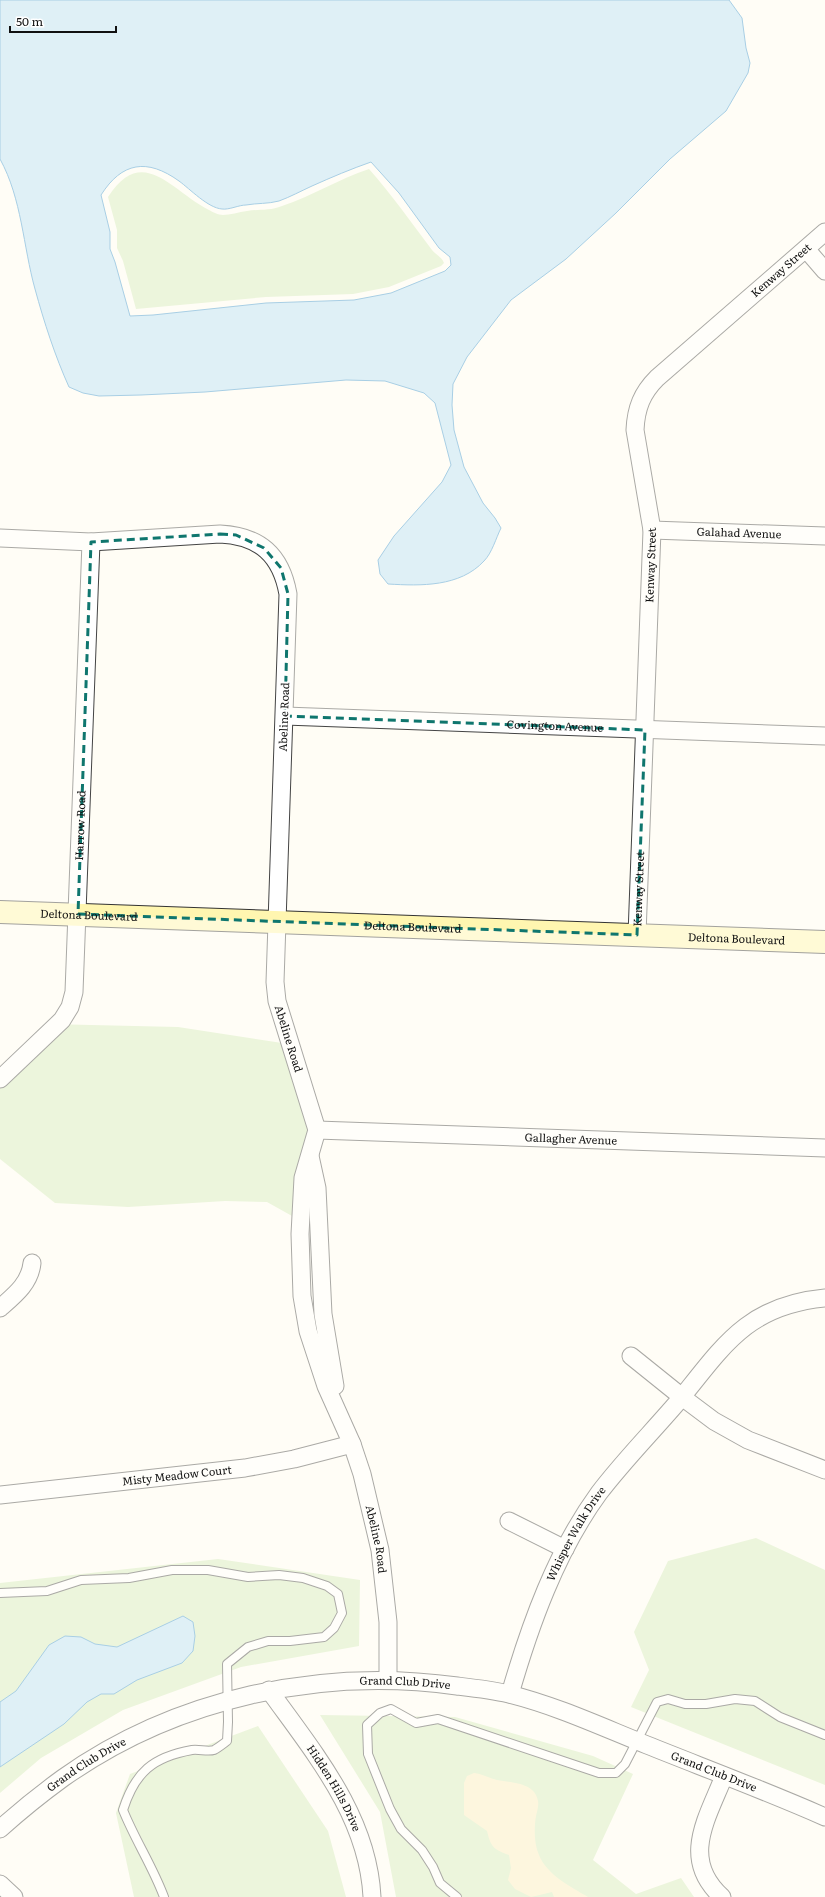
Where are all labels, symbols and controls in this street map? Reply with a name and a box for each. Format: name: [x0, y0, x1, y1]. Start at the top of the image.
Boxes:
scale bar: [10, 8, 116, 34]
text: 50 m: [16, 12, 43, 30]
street label: Kenway Street: [747, 238, 814, 300]
street label: Galahad Avenue: [696, 523, 782, 541]
street label: Kenway Street: [640, 526, 659, 603]
street label: Abeline Road: [274, 682, 292, 752]
street label: Covington Avenue: [506, 715, 604, 735]
street label: Harrow Road: [70, 790, 89, 861]
street label: Kenway Street: [628, 851, 647, 927]
street label: Deltona Boulevard: [40, 904, 138, 924]
street label: Deltona Boulevard: [364, 916, 462, 936]
street label: Deltona Boulevard: [688, 928, 786, 948]
street label: Abeline Road: [272, 1003, 308, 1074]
street label: Gallagher Avenue: [524, 1128, 618, 1148]
street label: Misty Meadow Court: [121, 1460, 233, 1488]
street label: Whisper Walk Drive: [542, 1482, 609, 1583]
street label: Abeline Road: [363, 1503, 392, 1574]
street label: Grand Club Drive: [359, 1672, 452, 1692]
street label: Grand Club Drive: [43, 1732, 128, 1795]
street label: Hidden Hills Drive: [304, 1741, 366, 1834]
street label: Grand Club Drive: [669, 1746, 760, 1795]

